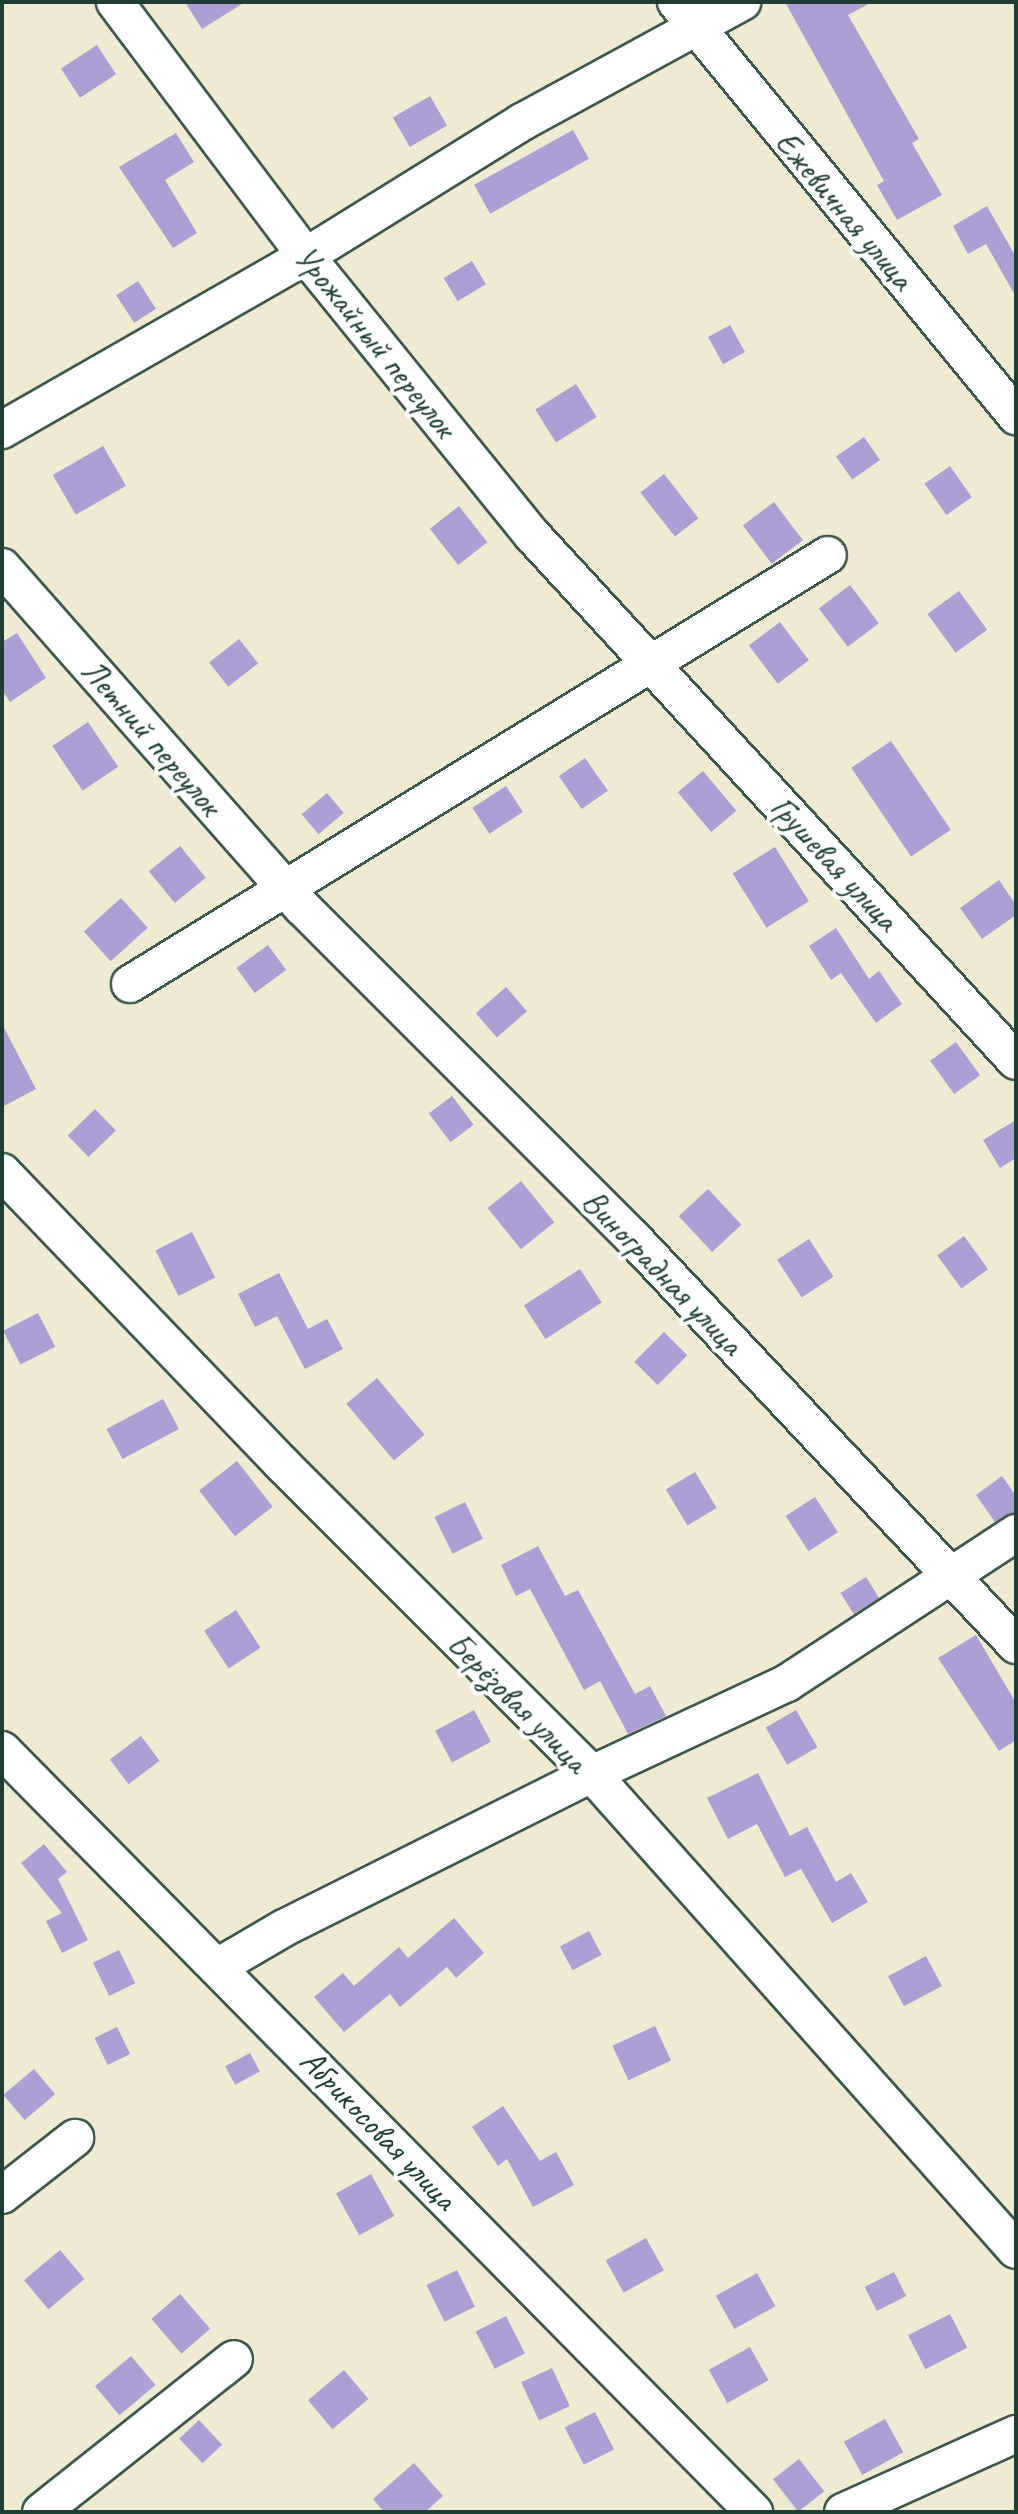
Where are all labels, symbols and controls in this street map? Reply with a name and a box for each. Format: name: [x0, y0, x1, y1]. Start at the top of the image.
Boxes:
street label: Ежевичная улица: [766, 121, 924, 299]
street label: Урожайный переулок: [286, 237, 466, 445]
street label: Летний переулок: [73, 651, 231, 823]
street label: Грушевая улица: [762, 786, 908, 940]
street label: Виноградная улица: [573, 1180, 753, 1364]
street label: Берёзовая улица: [439, 1623, 597, 1781]
street label: Абрикосовая улица: [291, 2039, 467, 2219]

